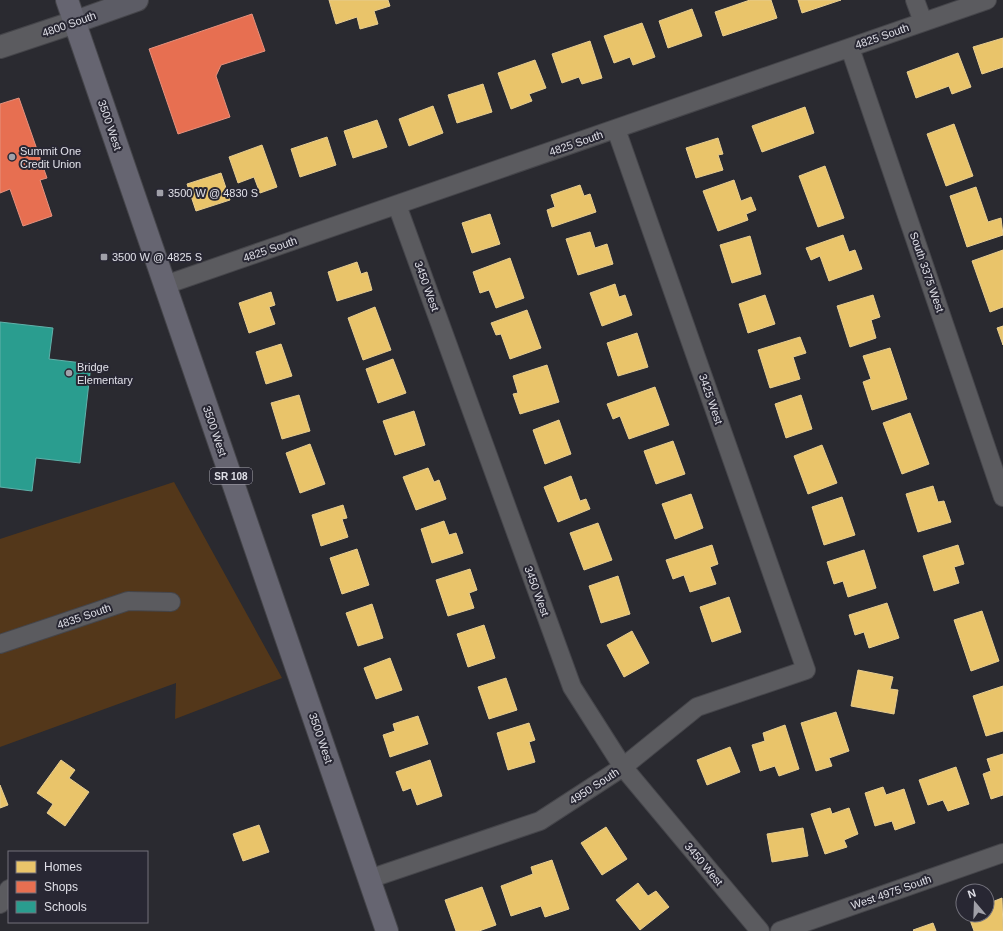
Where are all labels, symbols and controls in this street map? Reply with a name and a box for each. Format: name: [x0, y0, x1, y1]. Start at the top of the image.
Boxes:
street label: 4800 South: [40, 9, 98, 39]
street label: 4825 South: [853, 21, 911, 51]
street label: 3500 West: [96, 98, 124, 152]
street label: 4825 South: [547, 128, 605, 158]
place label: Summit One Credit Union: [20, 145, 81, 170]
marker: Summit One Credit Union: [7, 152, 17, 162]
place label: 3500 W @ 4830 S: [168, 187, 258, 199]
marker: 3500 W @ 4830 S: [155, 188, 165, 198]
street label: South 3375 West: [908, 230, 946, 314]
street label: 4825 South: [241, 234, 299, 264]
place label: 3500 W @ 4825 S: [112, 251, 202, 263]
marker: 3500 W @ 4825 S: [99, 252, 109, 262]
street label: 3450 West: [412, 259, 442, 313]
place label: Bridge Elementary: [77, 361, 133, 386]
marker: Bridge Elementary: [64, 368, 74, 378]
street label: 3425 West: [697, 372, 725, 426]
street label: 3500 West: [201, 404, 229, 458]
road number: SR 108: [210, 468, 252, 484]
street label: 3450 West: [522, 564, 552, 618]
street label: 4835 South: [55, 601, 113, 631]
street label: 3500 West: [307, 711, 335, 765]
street label: 4950 South: [567, 766, 621, 806]
street label: 3450 West: [683, 840, 725, 888]
legend: [8, 851, 148, 923]
text: Homes: [44, 860, 82, 874]
street label: West 4975 South: [849, 873, 933, 911]
text: Shops: [44, 880, 78, 894]
north arrow: [955, 883, 995, 923]
text: N: [966, 887, 978, 901]
text: Schools: [44, 900, 87, 914]

